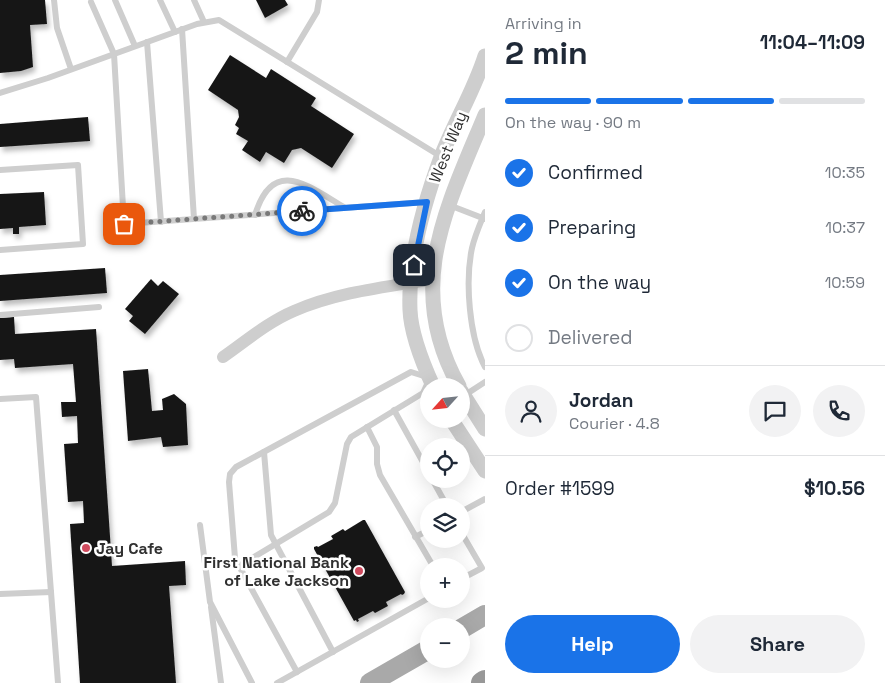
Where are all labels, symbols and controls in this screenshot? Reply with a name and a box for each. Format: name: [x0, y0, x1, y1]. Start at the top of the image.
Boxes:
text: Arriving in: [505, 13, 582, 34]
text: 11:04–11:09: [760, 30, 865, 55]
text: 2 min: [505, 33, 588, 73]
street label: West Way: [424, 108, 472, 186]
text: On the way · 90 m: [505, 112, 641, 133]
icon: check: [505, 159, 533, 187]
text: Confirmed: [548, 160, 643, 185]
text: 10:35: [825, 162, 865, 183]
courier: [277, 186, 327, 236]
icon: bike: [288, 197, 316, 225]
pin: [103, 203, 145, 245]
icon: bag: [110, 210, 138, 238]
icon: check: [505, 214, 533, 242]
text: Preparing: [548, 215, 636, 240]
text: 10:37: [825, 217, 865, 238]
pin: [393, 244, 435, 286]
icon: home: [400, 251, 428, 279]
icon: check: [505, 269, 533, 297]
text: On the way: [548, 270, 651, 295]
text: 10:59: [825, 272, 865, 293]
text: Delivered: [548, 325, 633, 350]
north arrow: [420, 378, 470, 428]
map controls: [420, 378, 470, 668]
button: person: [505, 385, 557, 437]
button: chat: [749, 385, 801, 437]
button: phone: [813, 385, 865, 437]
text: Jordan: [569, 388, 634, 413]
text: Courier · 4.8: [569, 413, 660, 434]
button: locate: [420, 438, 470, 488]
text: Order #1599: [505, 476, 615, 501]
text: $10.56: [804, 476, 865, 501]
button: layers: [420, 498, 470, 548]
place label: Jay Cafe: [96, 538, 163, 559]
marker: Jay Cafe: [80, 542, 92, 554]
place label: First National Bank of Lake Jackson: [204, 552, 349, 591]
button: +: [420, 558, 470, 608]
marker: First National Bank of Lake Jackson: [353, 565, 365, 577]
button: Help: [505, 615, 680, 673]
button: Share: [690, 615, 865, 673]
button: −: [420, 618, 470, 668]

